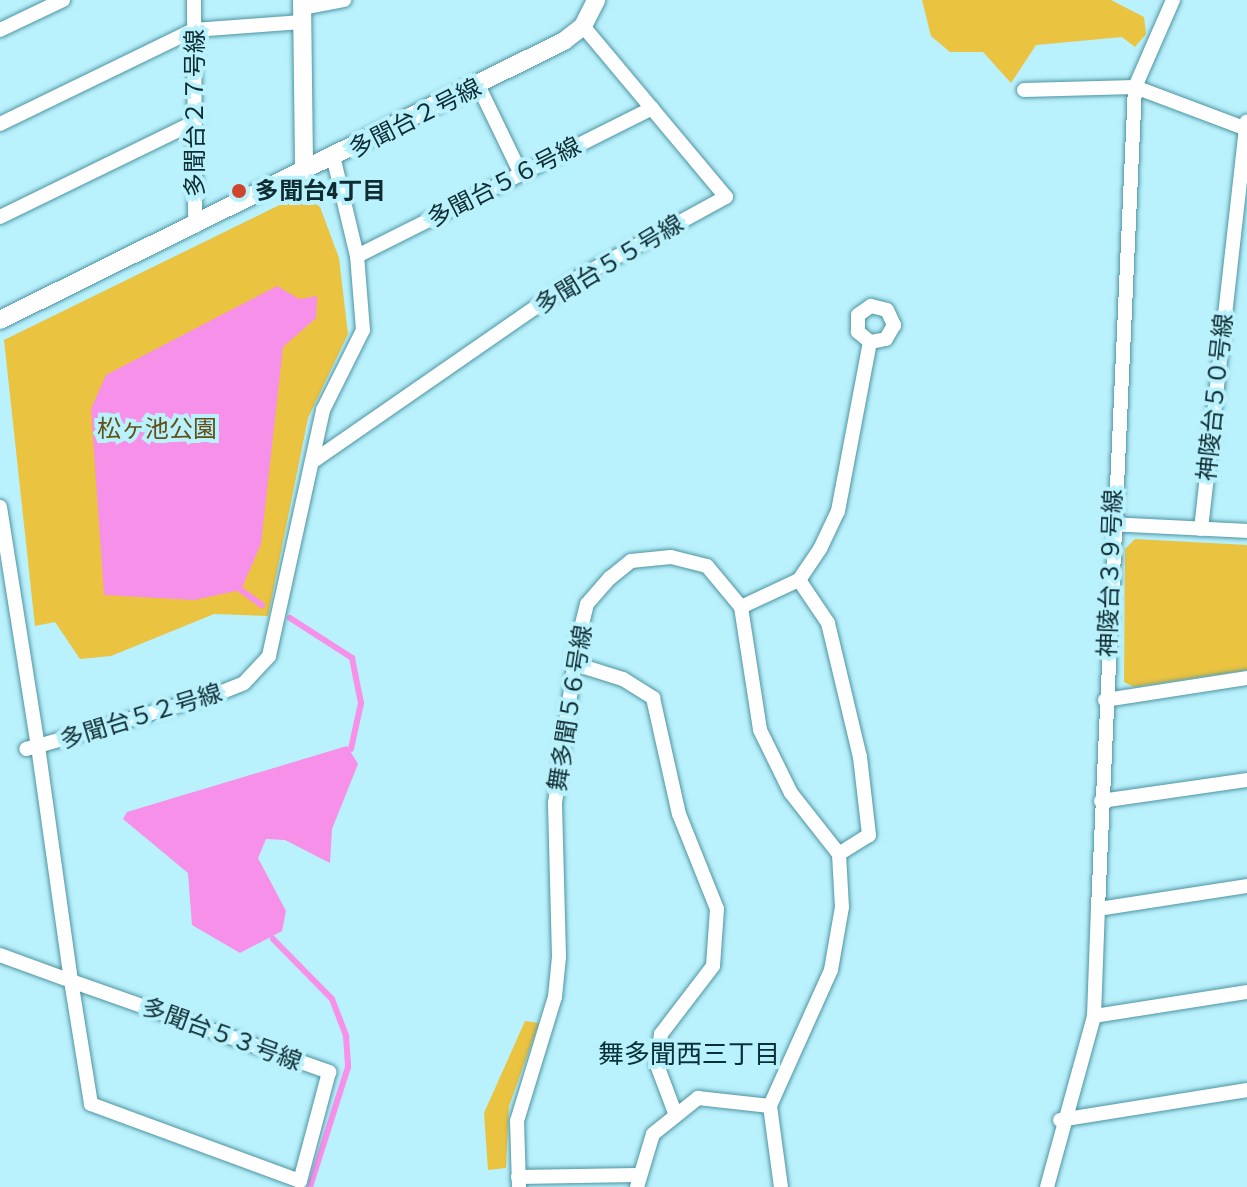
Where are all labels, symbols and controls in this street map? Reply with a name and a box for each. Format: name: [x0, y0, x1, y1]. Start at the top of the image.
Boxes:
street label: 多聞台２７号線: [181, 29, 209, 197]
street label: 多聞台２号線: [344, 72, 486, 164]
street label: 多聞台５６号線: [423, 131, 585, 233]
place label: 多聞台4丁目: [255, 177, 386, 205]
marker: 多聞台4丁目: [230, 182, 248, 200]
street label: 多聞台５５号線: [530, 208, 688, 320]
street label: 神陵台５０号線: [1192, 312, 1238, 482]
park label: 松ヶ池公園: [97, 415, 217, 443]
street label: 神陵台３９号線: [1093, 489, 1127, 657]
street label: 舞多聞５６号線: [543, 623, 597, 793]
street label: 多聞台５２号線: [56, 678, 226, 754]
street label: 多聞台５３号線: [138, 992, 306, 1076]
district label: 舞多聞西三丁目: [598, 1039, 780, 1071]

